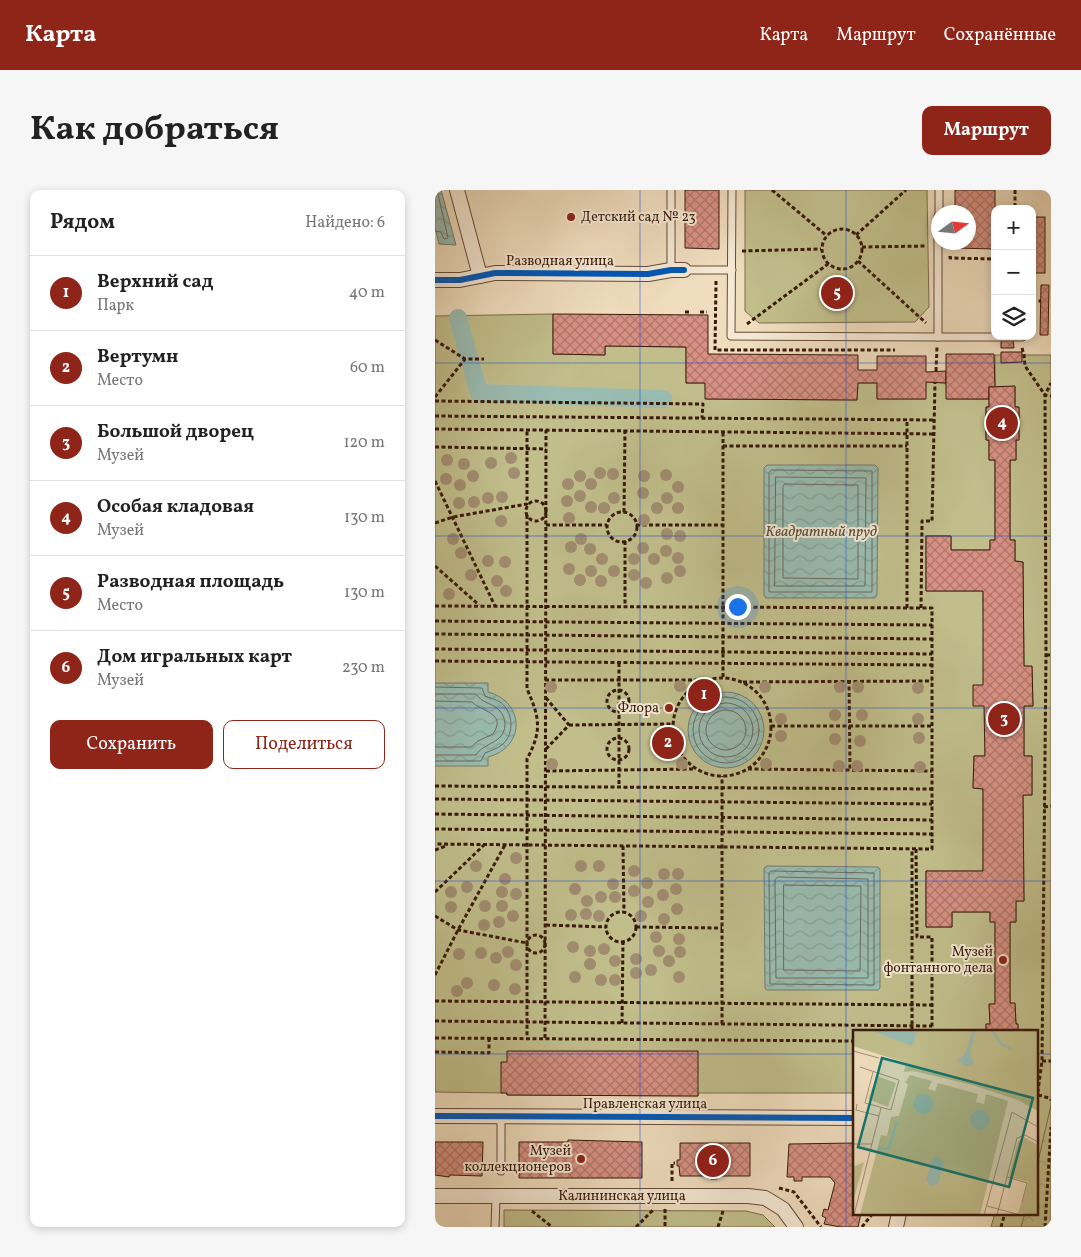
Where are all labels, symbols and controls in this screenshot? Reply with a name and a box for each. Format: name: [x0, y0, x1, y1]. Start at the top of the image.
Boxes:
text: Карта: [25, 18, 96, 52]
text: Карта: [759, 23, 808, 48]
text: Маршрут: [836, 23, 916, 48]
text: Сохранённые: [944, 23, 1056, 48]
text: Как добраться: [30, 106, 279, 154]
button: Маршрут: [922, 106, 1051, 155]
north arrow: [931, 205, 976, 250]
map controls: [991, 205, 1036, 340]
button: +: [991, 205, 1036, 250]
text: Рядом: [50, 208, 115, 237]
place label: Детский сад № 23: [581, 208, 696, 227]
marker: Детский сад № 23: [565, 211, 577, 223]
text: Найдено: 6: [305, 212, 385, 234]
button: −: [991, 250, 1036, 295]
street label: Разводная улица: [506, 252, 614, 271]
text: Верхний сад: [97, 269, 213, 295]
pin: 5: [821, 274, 853, 312]
text: 1: [63, 282, 69, 304]
text: 40 m: [349, 282, 385, 304]
text: Парк: [97, 295, 134, 317]
button: layers: [991, 295, 1036, 340]
text: Вертумн: [97, 344, 178, 370]
text: 2: [62, 357, 70, 379]
text: 60 m: [350, 357, 385, 379]
text: Место: [97, 370, 143, 392]
pin: 4: [986, 404, 1018, 442]
text: Большой дворец: [97, 419, 254, 445]
text: 3: [62, 432, 70, 454]
text: 120 m: [343, 432, 385, 454]
text: Музей: [97, 445, 144, 467]
text: Особая кладовая: [97, 494, 254, 520]
text: 4: [61, 507, 71, 529]
text: 130 m: [344, 507, 385, 529]
text: Музей: [97, 520, 144, 542]
water label: Квадратный пруд: [765, 522, 877, 543]
text: Разводная площадь: [97, 569, 284, 595]
text: 5: [62, 582, 70, 604]
text: 130 m: [344, 582, 385, 604]
your location: [725, 594, 751, 620]
text: Место: [97, 595, 143, 617]
text: Дом игральных карт: [97, 644, 292, 670]
text: 6: [62, 657, 70, 679]
text: 230 m: [342, 657, 385, 679]
text: Музей: [97, 670, 144, 692]
pin: 1: [688, 676, 720, 714]
place label: Флора: [618, 699, 659, 718]
pin: 3: [988, 700, 1020, 738]
marker: Флора: [663, 702, 675, 714]
button: Сохранить: [50, 720, 213, 769]
button: Поделиться: [223, 720, 385, 769]
pin: 2: [652, 724, 684, 762]
place label: Музей фонтанного дела: [883, 943, 993, 978]
marker: Музей фонтанного дела: [997, 954, 1009, 966]
inset map: [853, 1030, 1039, 1214]
street label: Правленская улица: [583, 1095, 707, 1114]
place label: Музей коллекционеров: [465, 1142, 571, 1177]
pin: 6: [697, 1142, 729, 1180]
marker: Музей коллекционеров: [575, 1153, 587, 1165]
street label: Калининская улица: [558, 1187, 686, 1206]

